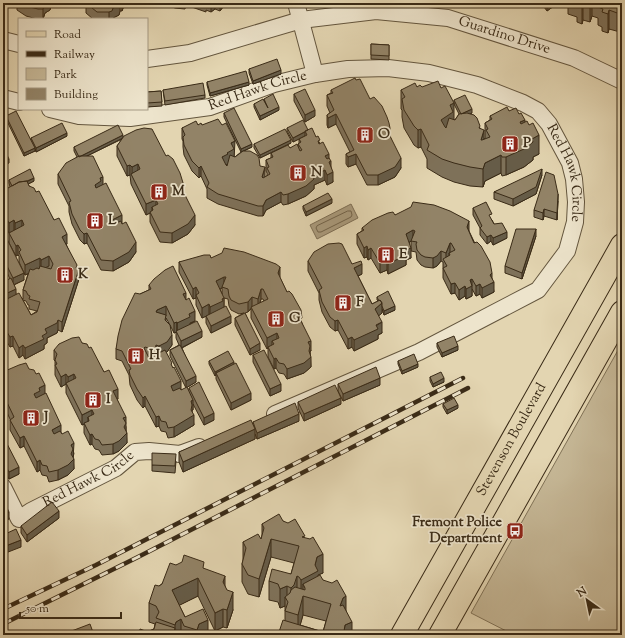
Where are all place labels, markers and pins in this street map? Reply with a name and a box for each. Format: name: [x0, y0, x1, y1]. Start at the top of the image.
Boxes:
building icon: O: [355, 125, 375, 145]
place label: O: [378, 125, 390, 145]
building icon: P: [500, 134, 520, 154]
place label: P: [523, 134, 531, 154]
building icon: N: [288, 163, 308, 183]
place label: N: [311, 163, 322, 183]
building icon: M: [149, 182, 169, 202]
place label: M: [172, 182, 185, 202]
building icon: L: [85, 211, 105, 231]
place label: L: [108, 211, 117, 231]
building icon: E: [376, 245, 396, 265]
place label: E: [399, 245, 408, 265]
building icon: K: [55, 265, 75, 285]
place label: K: [78, 265, 89, 285]
building icon: F: [333, 293, 353, 313]
place label: F: [356, 293, 364, 313]
building icon: G: [266, 309, 286, 329]
place label: G: [289, 309, 301, 329]
building icon: H: [126, 346, 146, 366]
place label: H: [149, 346, 161, 366]
building icon: I: [83, 390, 103, 410]
place label: I: [106, 390, 111, 410]
building icon: J: [21, 408, 41, 428]
place label: J: [43, 408, 49, 428]
place label: Fremont Police Department: [412, 513, 502, 549]
bus stop icon: Fremont Police Department: [505, 521, 525, 541]

